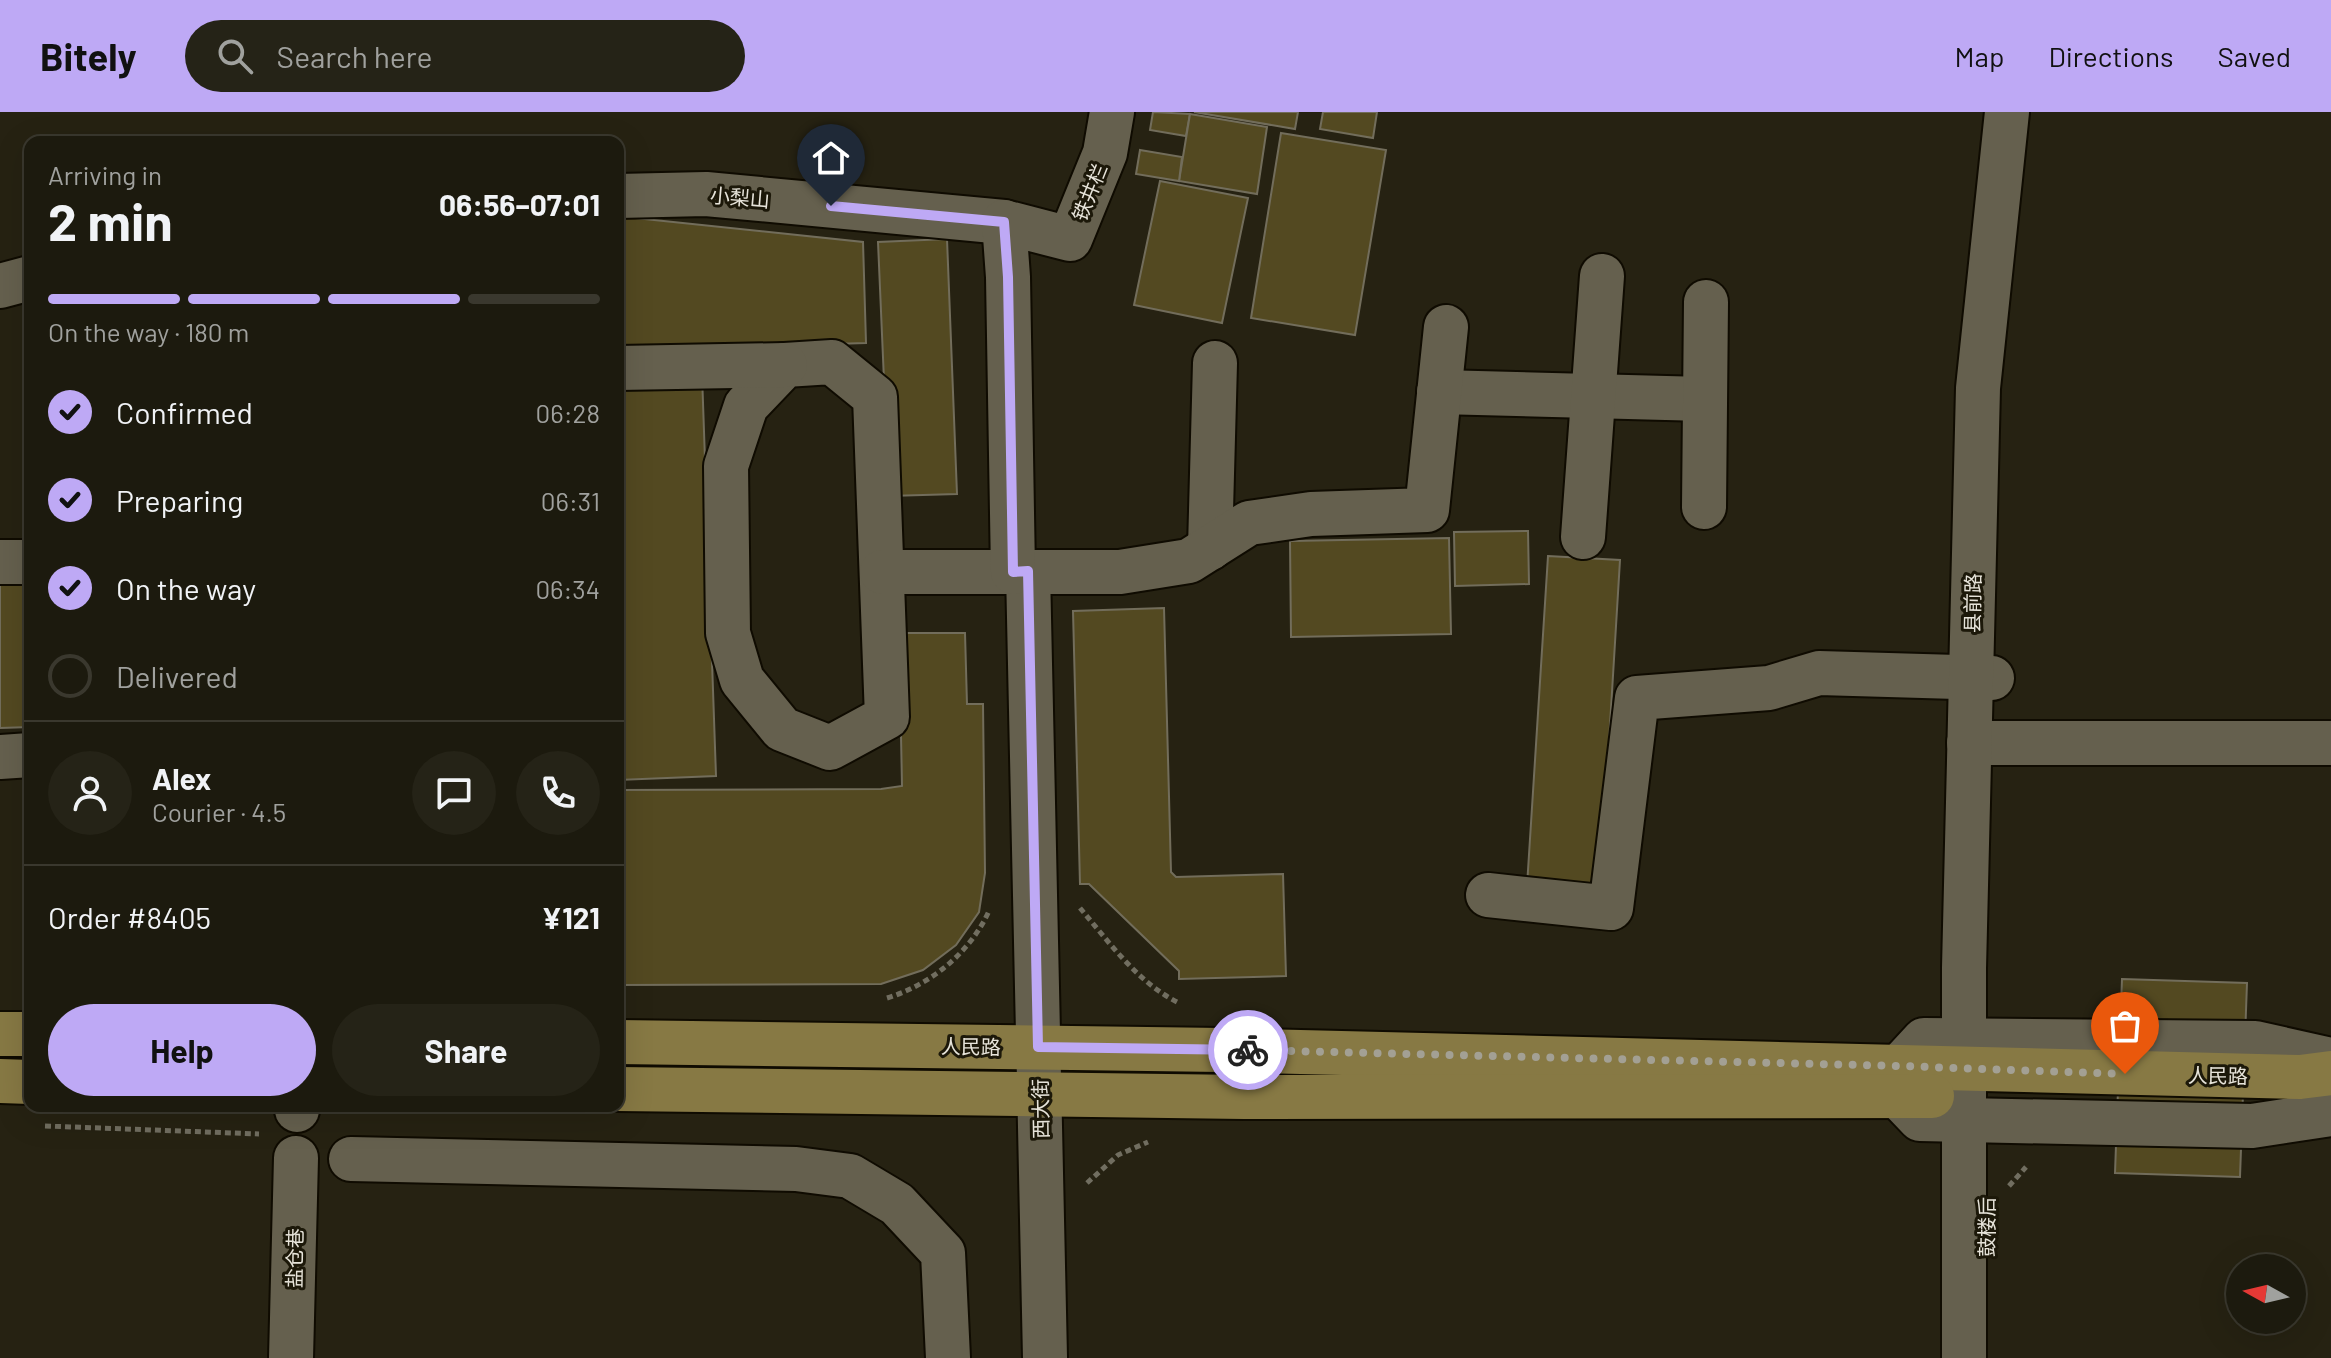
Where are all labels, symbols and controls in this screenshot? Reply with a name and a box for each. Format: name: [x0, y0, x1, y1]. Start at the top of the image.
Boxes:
search box: [185, 20, 745, 92]
text: Bitely: [40, 33, 137, 79]
icon: search: [213, 34, 257, 78]
text: Search here: [277, 38, 433, 74]
text: Map: [1955, 39, 2004, 73]
text: Directions: [2048, 39, 2174, 73]
text: Saved: [2218, 39, 2291, 73]
pin: [797, 124, 865, 206]
icon: home: [809, 136, 853, 180]
text: Arriving in: [48, 159, 162, 190]
street label: 铁井栏: [1067, 160, 1111, 224]
street label: 小梨山: [709, 182, 771, 212]
text: 06:56–07:01: [439, 186, 600, 222]
text: 2 min: [48, 189, 173, 251]
text: On the way · 180 m: [48, 316, 249, 347]
icon: check: [48, 390, 92, 434]
text: Confirmed: [116, 394, 253, 430]
text: 06:28: [536, 397, 600, 428]
icon: check: [48, 478, 92, 522]
text: Preparing: [116, 482, 243, 518]
text: 06:31: [541, 485, 600, 516]
icon: check: [48, 566, 92, 610]
text: On the way: [116, 570, 256, 606]
text: 06:34: [535, 573, 600, 604]
street label: 县前路: [1959, 573, 1985, 633]
text: Delivered: [116, 658, 238, 694]
button: person: [48, 751, 132, 835]
button: chat: [412, 751, 496, 835]
button: phone: [516, 751, 600, 835]
text: Alex: [152, 760, 211, 796]
text: Courier · 4.5: [152, 796, 286, 827]
text: Order #8405: [48, 899, 211, 935]
text: ¥121: [542, 899, 600, 935]
pin: [2091, 992, 2159, 1074]
button: Help: [48, 1004, 316, 1096]
button: Share: [332, 1004, 600, 1096]
icon: bag: [2103, 1004, 2147, 1048]
courier: [1208, 1010, 1288, 1090]
icon: bike: [1226, 1028, 1270, 1072]
street label: 人民路: [941, 1033, 1001, 1059]
street label: 人民路: [2188, 1062, 2248, 1088]
street label: 西大街: [1027, 1079, 1053, 1139]
street label: 鼓楼后: [1974, 1197, 1998, 1257]
street label: 盐仓巷: [281, 1228, 307, 1288]
north arrow: [2226, 1254, 2306, 1334]
map controls: [2226, 1254, 2306, 1334]

